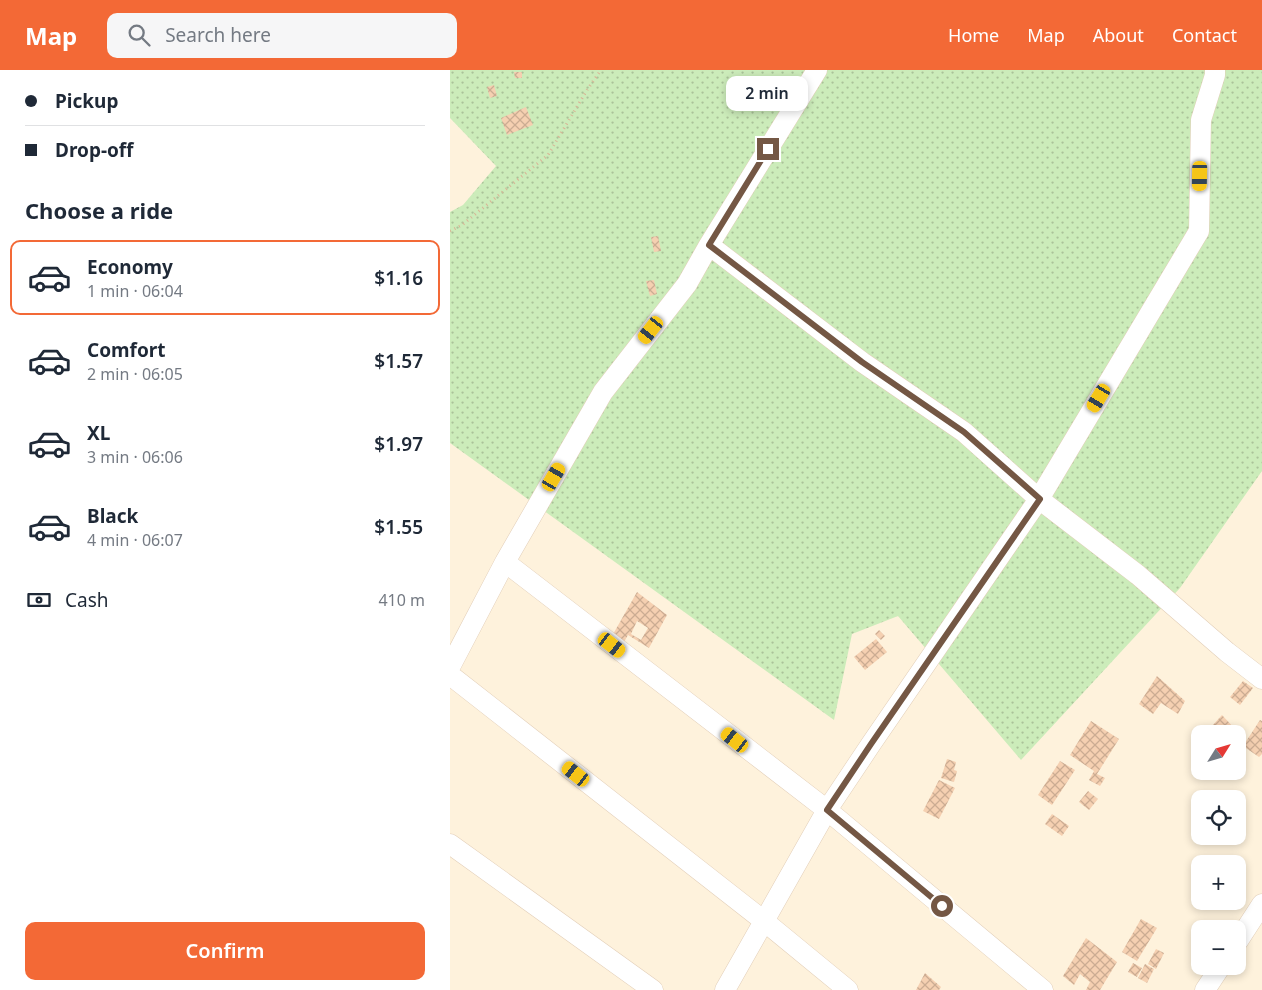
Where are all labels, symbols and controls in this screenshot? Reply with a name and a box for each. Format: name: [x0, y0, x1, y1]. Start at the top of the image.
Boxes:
search box: [107, 13, 457, 58]
text: Map: [25, 19, 77, 52]
icon: search: [125, 21, 153, 49]
text: Search here: [165, 22, 271, 48]
text: Home: [948, 23, 999, 47]
text: Map: [1027, 23, 1065, 47]
text: About: [1093, 23, 1144, 47]
text: Contact: [1172, 23, 1237, 47]
callout: 2 min: [727, 77, 809, 112]
text: 2 min: [745, 82, 789, 104]
text: Pickup: [55, 88, 118, 114]
text: Drop-off: [55, 137, 134, 163]
route end: [757, 138, 779, 160]
car: [1192, 161, 1207, 191]
text: Choose a ride: [25, 195, 173, 225]
text: Economy: [87, 254, 173, 280]
icon: car: [27, 255, 72, 300]
text: $1.16: [374, 265, 423, 291]
text: 1 min · 06:04: [87, 280, 183, 302]
car: [635, 314, 666, 346]
text: Comfort: [87, 337, 166, 363]
icon: car: [27, 338, 72, 383]
text: $1.57: [374, 348, 423, 374]
text: 2 min · 06:05: [87, 363, 183, 385]
car: [1084, 381, 1113, 415]
text: XL: [87, 420, 110, 446]
icon: car: [27, 421, 72, 466]
text: $1.97: [374, 431, 423, 457]
text: 3 min · 06:06: [87, 446, 183, 468]
car: [540, 460, 567, 494]
text: Black: [87, 503, 138, 529]
icon: car: [27, 504, 72, 549]
text: $1.55: [374, 514, 423, 540]
text: 4 min · 06:07: [87, 529, 183, 551]
icon: cash: [25, 586, 53, 614]
text: Cash: [65, 587, 109, 613]
text: 410 m: [378, 589, 425, 611]
car: [595, 630, 628, 660]
car: [718, 725, 751, 755]
north arrow: [1191, 725, 1246, 780]
map controls: [1191, 725, 1246, 975]
car: [559, 759, 592, 789]
button: locate: [1191, 790, 1246, 845]
button: +: [1191, 855, 1246, 910]
route start: [931, 895, 953, 917]
button: −: [1191, 920, 1246, 975]
button: Confirm: [25, 922, 425, 980]

